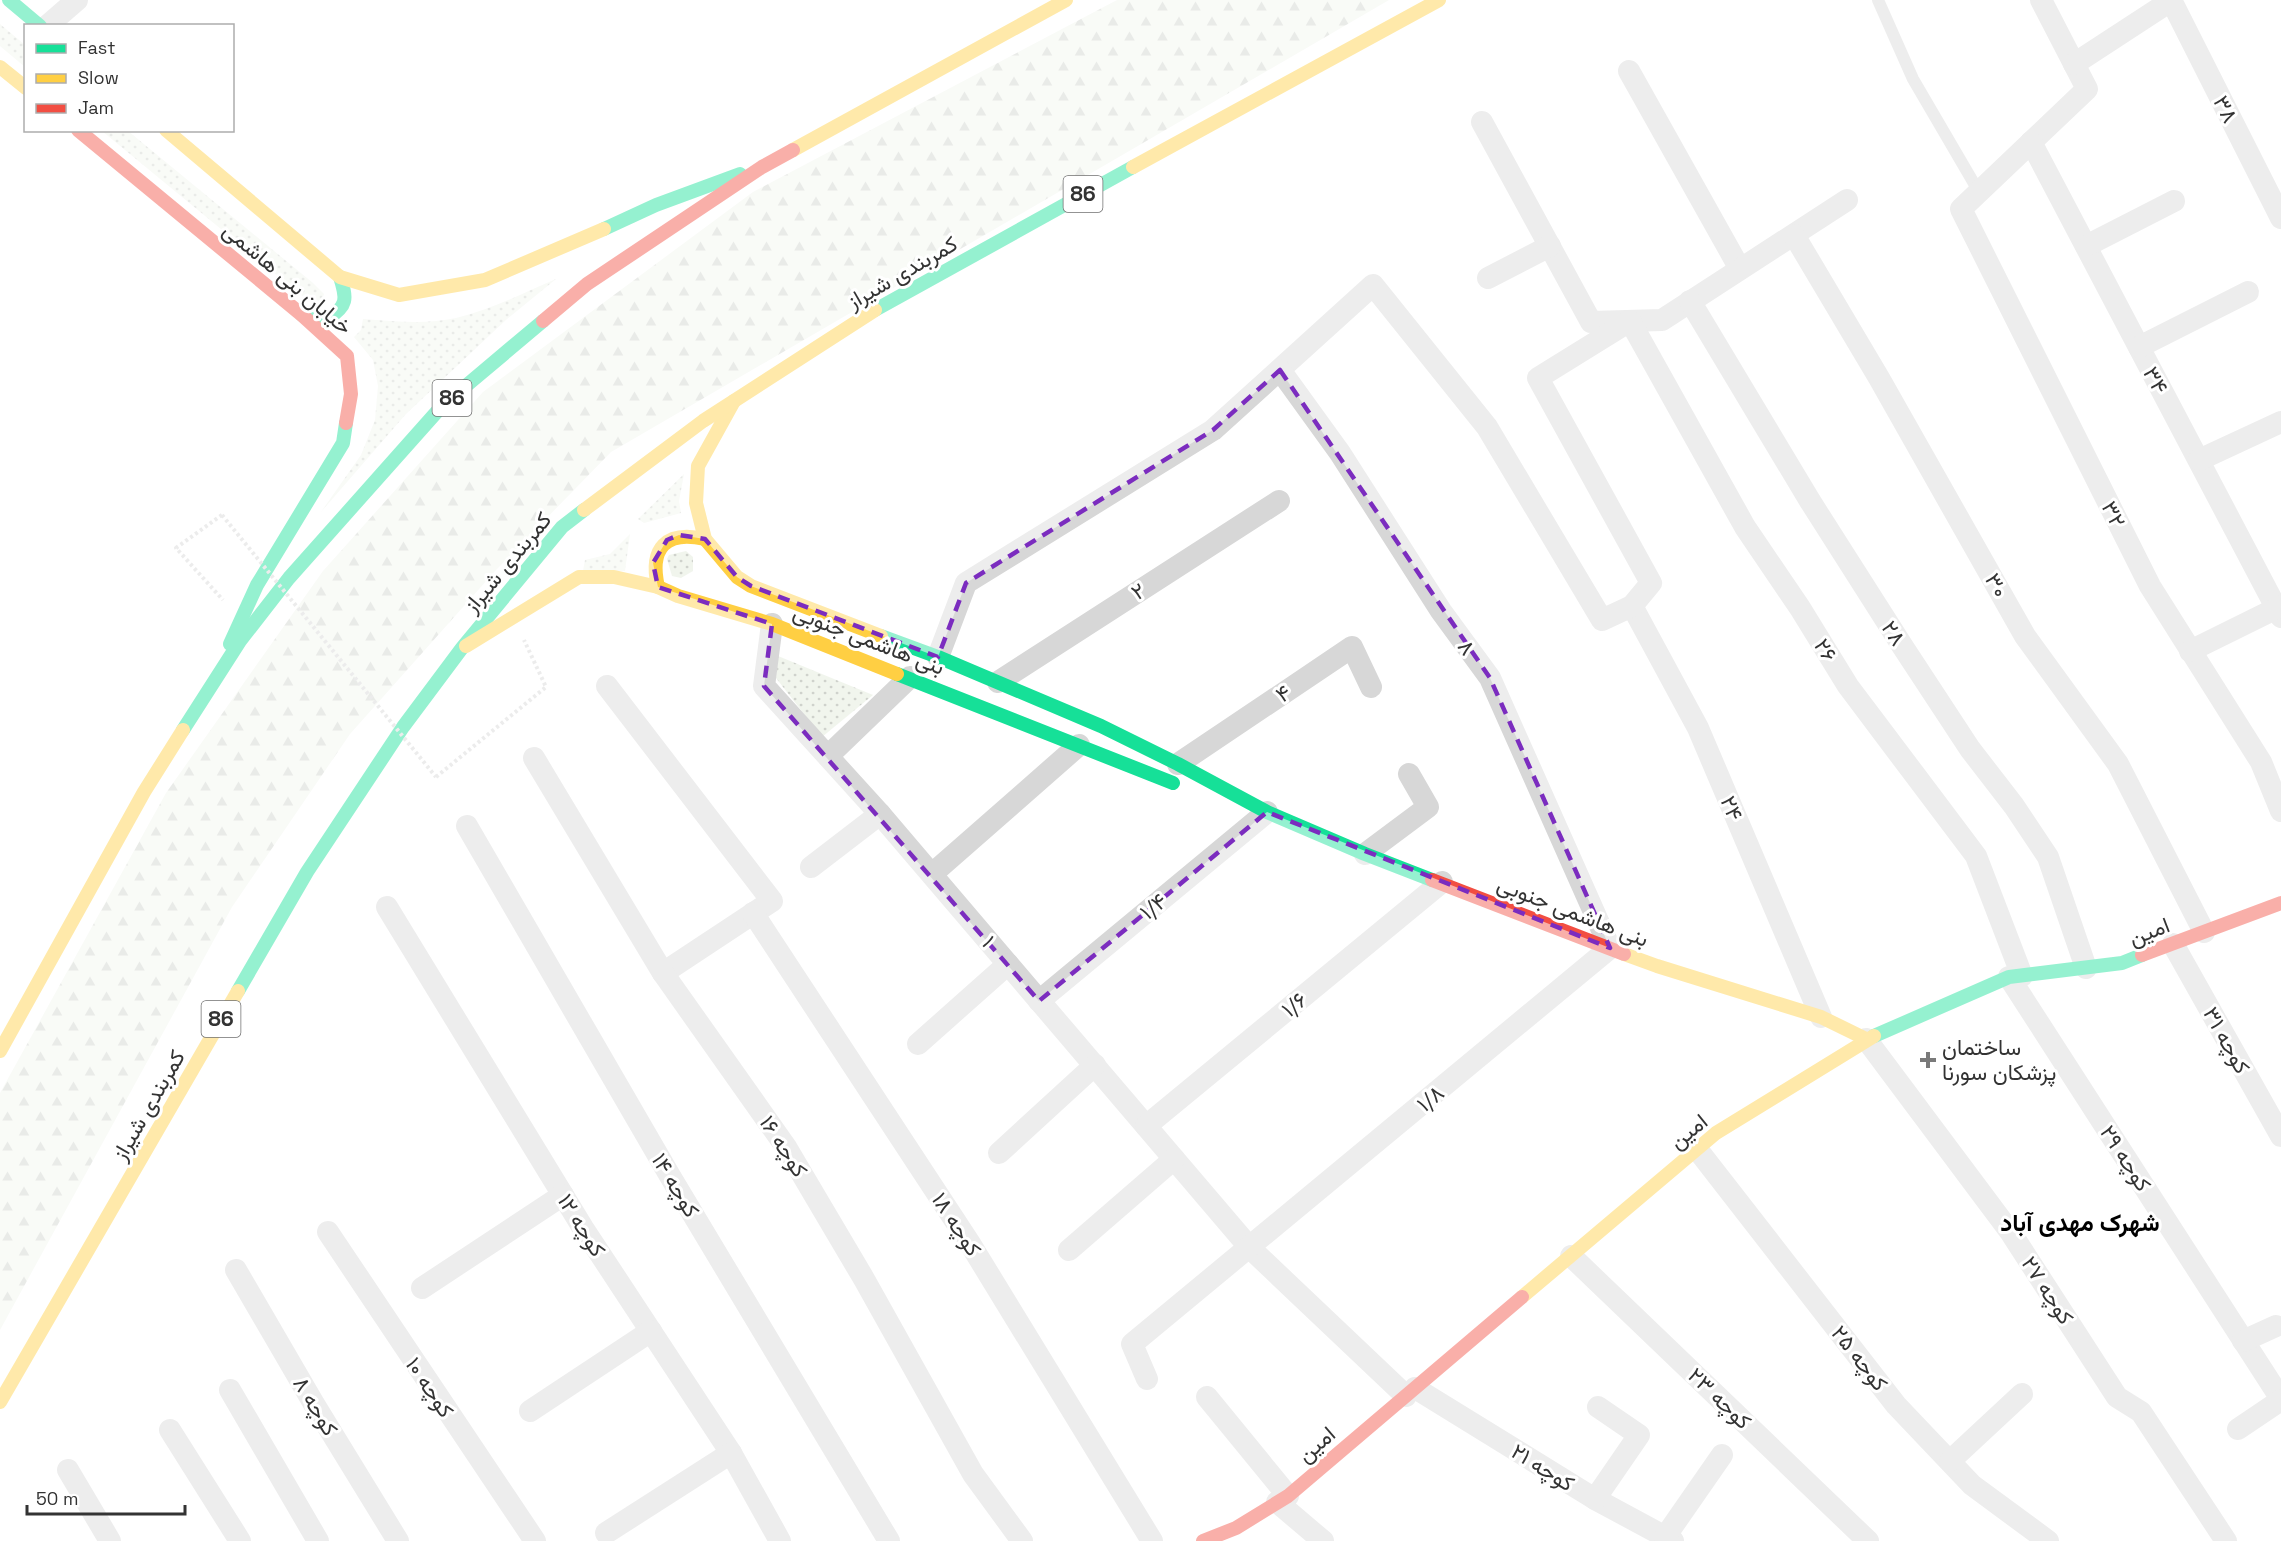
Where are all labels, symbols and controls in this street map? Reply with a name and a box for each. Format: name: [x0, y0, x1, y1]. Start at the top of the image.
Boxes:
legend: [24, 24, 234, 132]
text: Fast: [78, 36, 115, 59]
text: Slow: [78, 66, 119, 89]
street label: ۳۸: [2207, 90, 2245, 128]
text: Jam: [78, 96, 114, 119]
road number: 86: [1064, 176, 1102, 212]
street label: خیابان بنی هاشمی: [217, 216, 359, 340]
street label: کمربندی شیراز: [841, 229, 962, 315]
street label: ۳۴: [2137, 361, 2175, 399]
road number: 86: [432, 380, 472, 416]
street label: ۳۲: [2096, 496, 2132, 532]
street label: کمربندی شیراز: [456, 506, 557, 619]
street label: ۳۰: [1979, 568, 2015, 602]
street label: ۲: [1126, 576, 1150, 606]
street label: بنی هاشمی جنوبی: [789, 597, 949, 681]
street label: ۲۸: [1876, 615, 1912, 651]
street label: ۲۶: [1808, 633, 1844, 667]
street label: ۸: [1452, 634, 1482, 661]
street label: ۴: [1270, 678, 1296, 708]
street label: ۲۴: [1714, 791, 1750, 825]
street label: بنی هاشمی جنوبی: [1493, 869, 1653, 953]
street label: ۱/۴: [1134, 887, 1172, 925]
street label: امین: [2125, 911, 2173, 951]
street label: ۱: [976, 930, 1002, 952]
street label: ۱/۶: [1275, 985, 1313, 1023]
road number: 86: [202, 1001, 240, 1037]
street label: کوچه ۳۱: [2196, 1002, 2257, 1079]
place label: ساختمان پزشکان سورنا: [1942, 1033, 2056, 1087]
street label: کمربندی شیراز: [105, 1045, 191, 1166]
marker: ساختمان پزشکان سورنا: [1919, 1051, 1937, 1069]
street label: ۱/۸: [1410, 1078, 1450, 1118]
street label: امین: [1663, 1107, 1713, 1155]
street label: کوچه ۱۶: [753, 1110, 814, 1183]
street label: کوچه ۲۹: [2093, 1120, 2158, 1197]
street label: کوچه ۱۴: [645, 1148, 706, 1223]
street label: کوچه ۱۸: [925, 1187, 988, 1262]
street label: کوچه ۱۲: [551, 1188, 612, 1262]
district label: شهرک مهدی آباد: [2000, 1207, 2160, 1238]
street label: کوچه ۲۷: [2015, 1251, 2081, 1330]
street label: کوچه ۲۵: [1825, 1319, 1895, 1397]
street label: کوچه ۱۰: [399, 1351, 460, 1423]
street label: کوچه ۲۳: [1682, 1361, 1758, 1436]
street label: کوچه ۸: [287, 1371, 345, 1441]
street label: امین: [1291, 1420, 1341, 1468]
street label: کوچه ۲۱: [1506, 1437, 1580, 1498]
scale bar: [27, 1478, 184, 1516]
text: 50 m: [36, 1487, 78, 1510]

